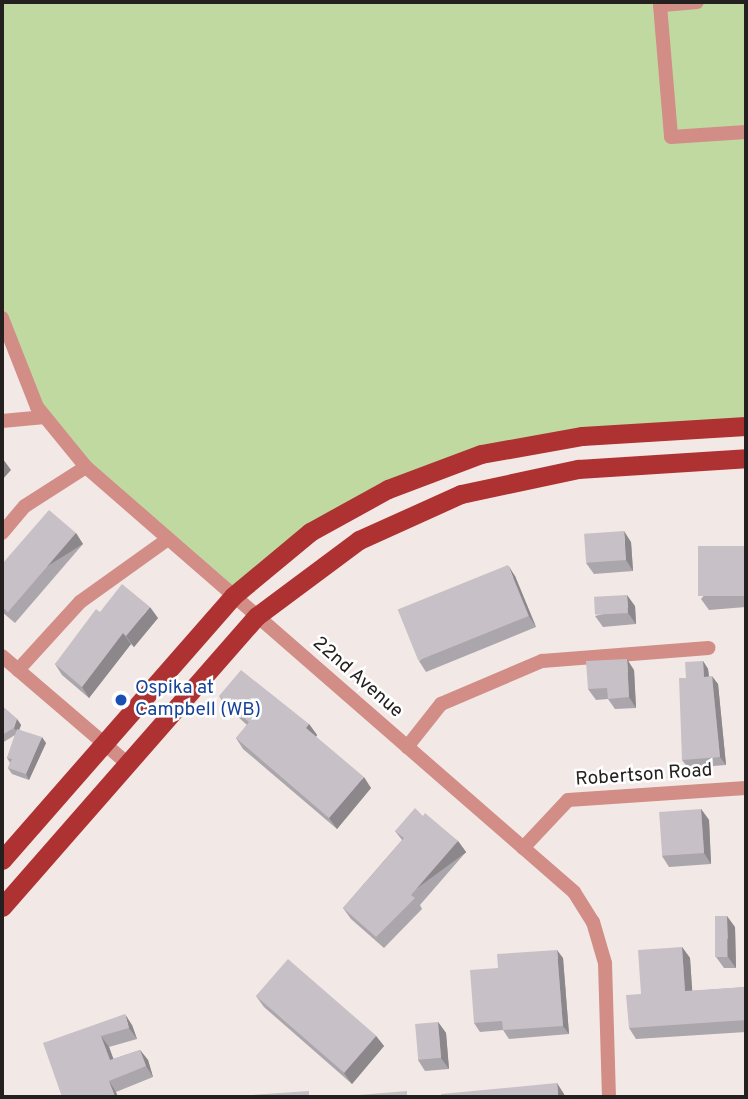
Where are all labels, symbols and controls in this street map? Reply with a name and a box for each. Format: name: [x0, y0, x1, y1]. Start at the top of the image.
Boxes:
street label: 22nd Avenue: [307, 632, 407, 724]
place label: Ospika at Campbell (WB): [135, 678, 261, 722]
marker: Ospika at Campbell (WB): [113, 692, 129, 708]
street label: Robertson Road: [575, 760, 713, 792]

